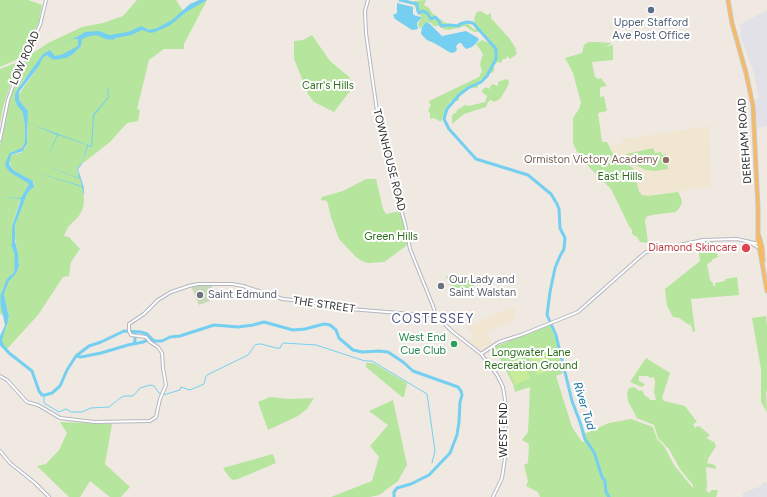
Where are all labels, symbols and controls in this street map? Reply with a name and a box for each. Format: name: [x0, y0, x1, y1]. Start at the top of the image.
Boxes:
marker: Upper Stafford Ave Post Office: [646, 5, 656, 15]
place label: Upper Stafford Ave Post Office: [612, 16, 690, 42]
street label: LOW ROAD: [7, 29, 43, 87]
park label: Carr's Hills: [302, 79, 354, 93]
street label: DEREHAM ROAD: [735, 98, 755, 184]
street label: TOWNHOUSE ROAD: [370, 108, 408, 212]
place label: Ormiston Victory Academy: [524, 153, 658, 167]
marker: Ormiston Victory Academy: [661, 155, 671, 165]
park label: East Hills: [598, 170, 642, 184]
park label: Green Hills: [364, 230, 418, 244]
place label: Diamond Skincare: [648, 241, 737, 255]
marker: Diamond Skincare: [740, 242, 752, 254]
place label: Our Lady and Saint Walstan: [449, 273, 516, 299]
marker: Our Lady and Saint Walstan: [436, 281, 446, 291]
place label: Saint Edmund: [208, 288, 277, 302]
marker: Saint Edmund: [195, 290, 205, 300]
street label: THE STREET: [292, 294, 356, 316]
district label: COSTESSEY: [392, 311, 474, 327]
place label: West End Cue Club: [399, 331, 446, 357]
marker: West End Cue Club: [449, 339, 459, 349]
park label: Longwater Lane Recreation Ground: [484, 346, 578, 372]
water label: River Tud: [570, 380, 598, 432]
street label: WEST END: [497, 402, 511, 458]

